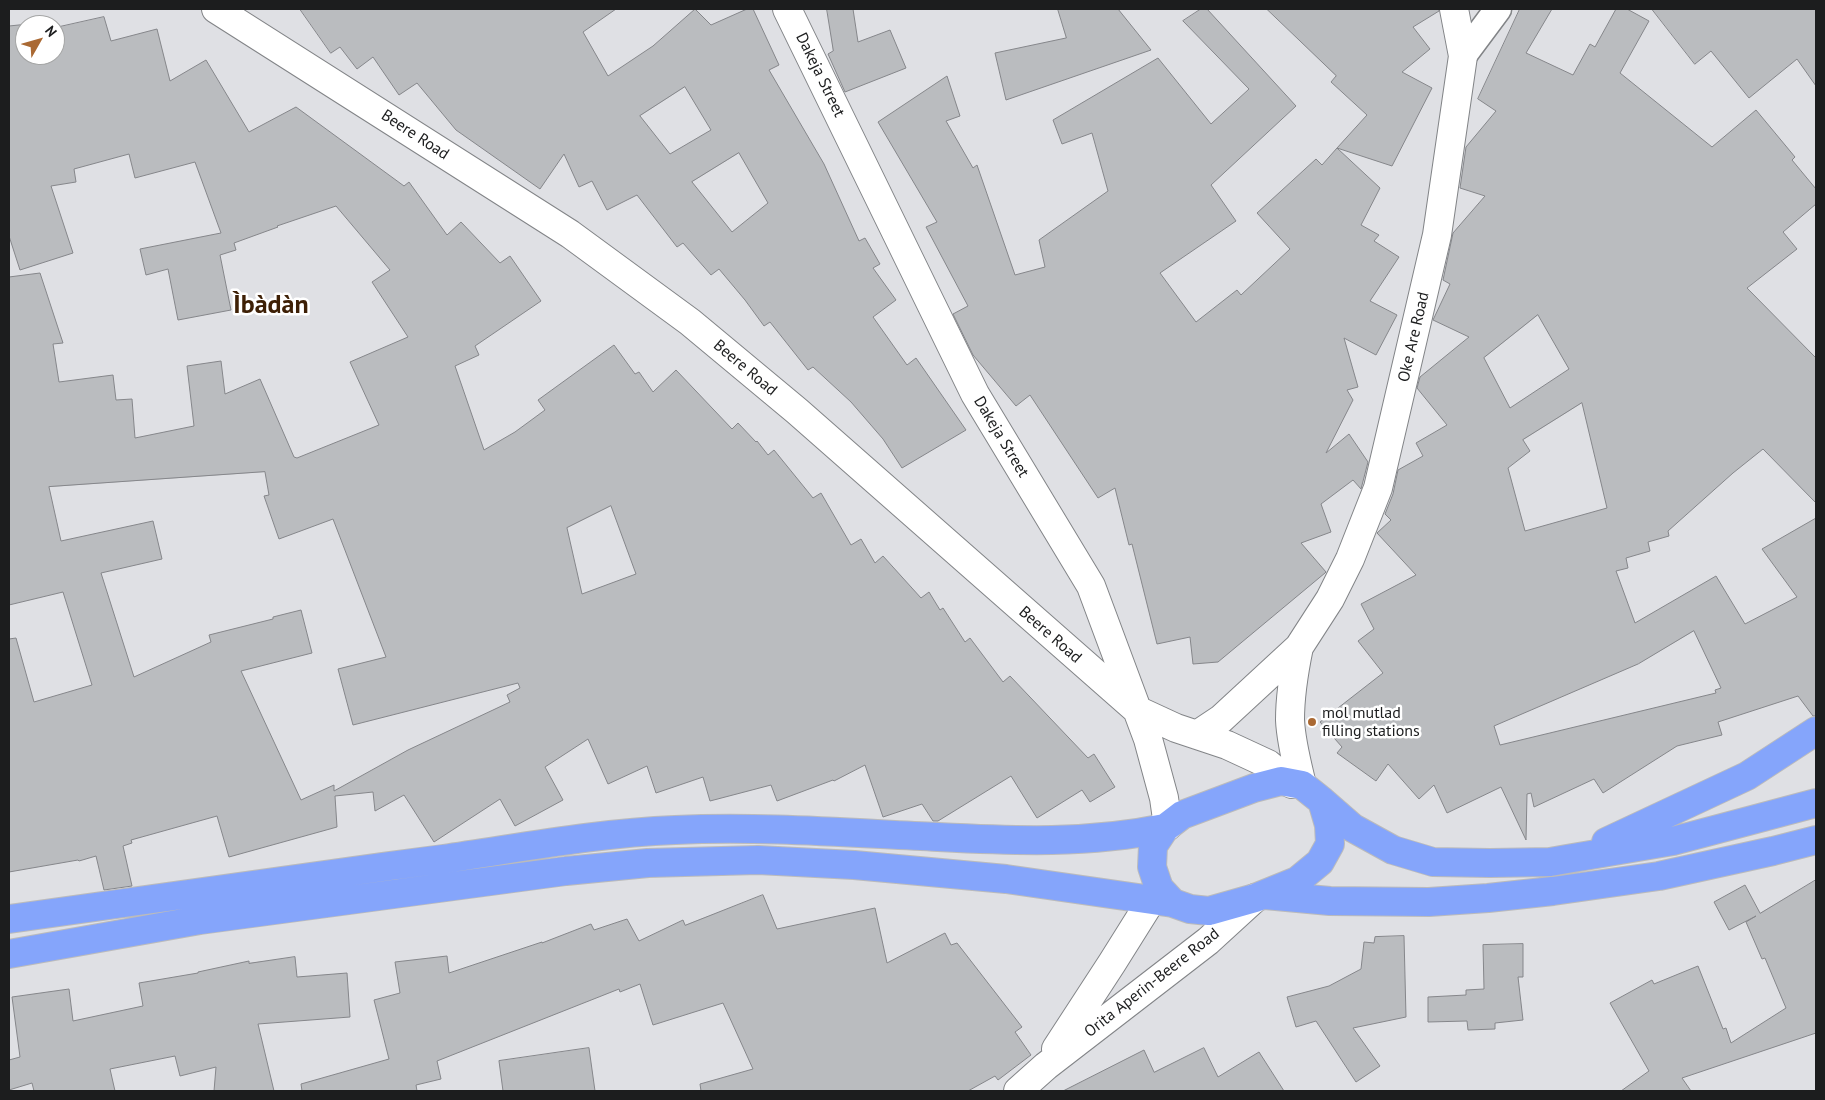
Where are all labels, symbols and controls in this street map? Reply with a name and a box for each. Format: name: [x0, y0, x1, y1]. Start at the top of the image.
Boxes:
north arrow: [15, 15, 65, 65]
text: N: [41, 22, 61, 41]
street label: Dakeja Street: [791, 30, 849, 120]
street label: Beere Road: [377, 106, 453, 164]
district label: Ìbàdàn: [233, 290, 309, 322]
street label: Oke Are Road: [1394, 290, 1434, 384]
street label: Beere Road: [709, 336, 781, 400]
street label: Dakeja Street: [969, 393, 1033, 481]
street label: Beere Road: [1015, 602, 1085, 668]
place label: mol mutlad filling stations: [1322, 703, 1420, 741]
marker: mol mutlad filling stations: [1306, 716, 1318, 728]
street label: Orita Aperin-Beere Road: [1081, 924, 1223, 1042]

